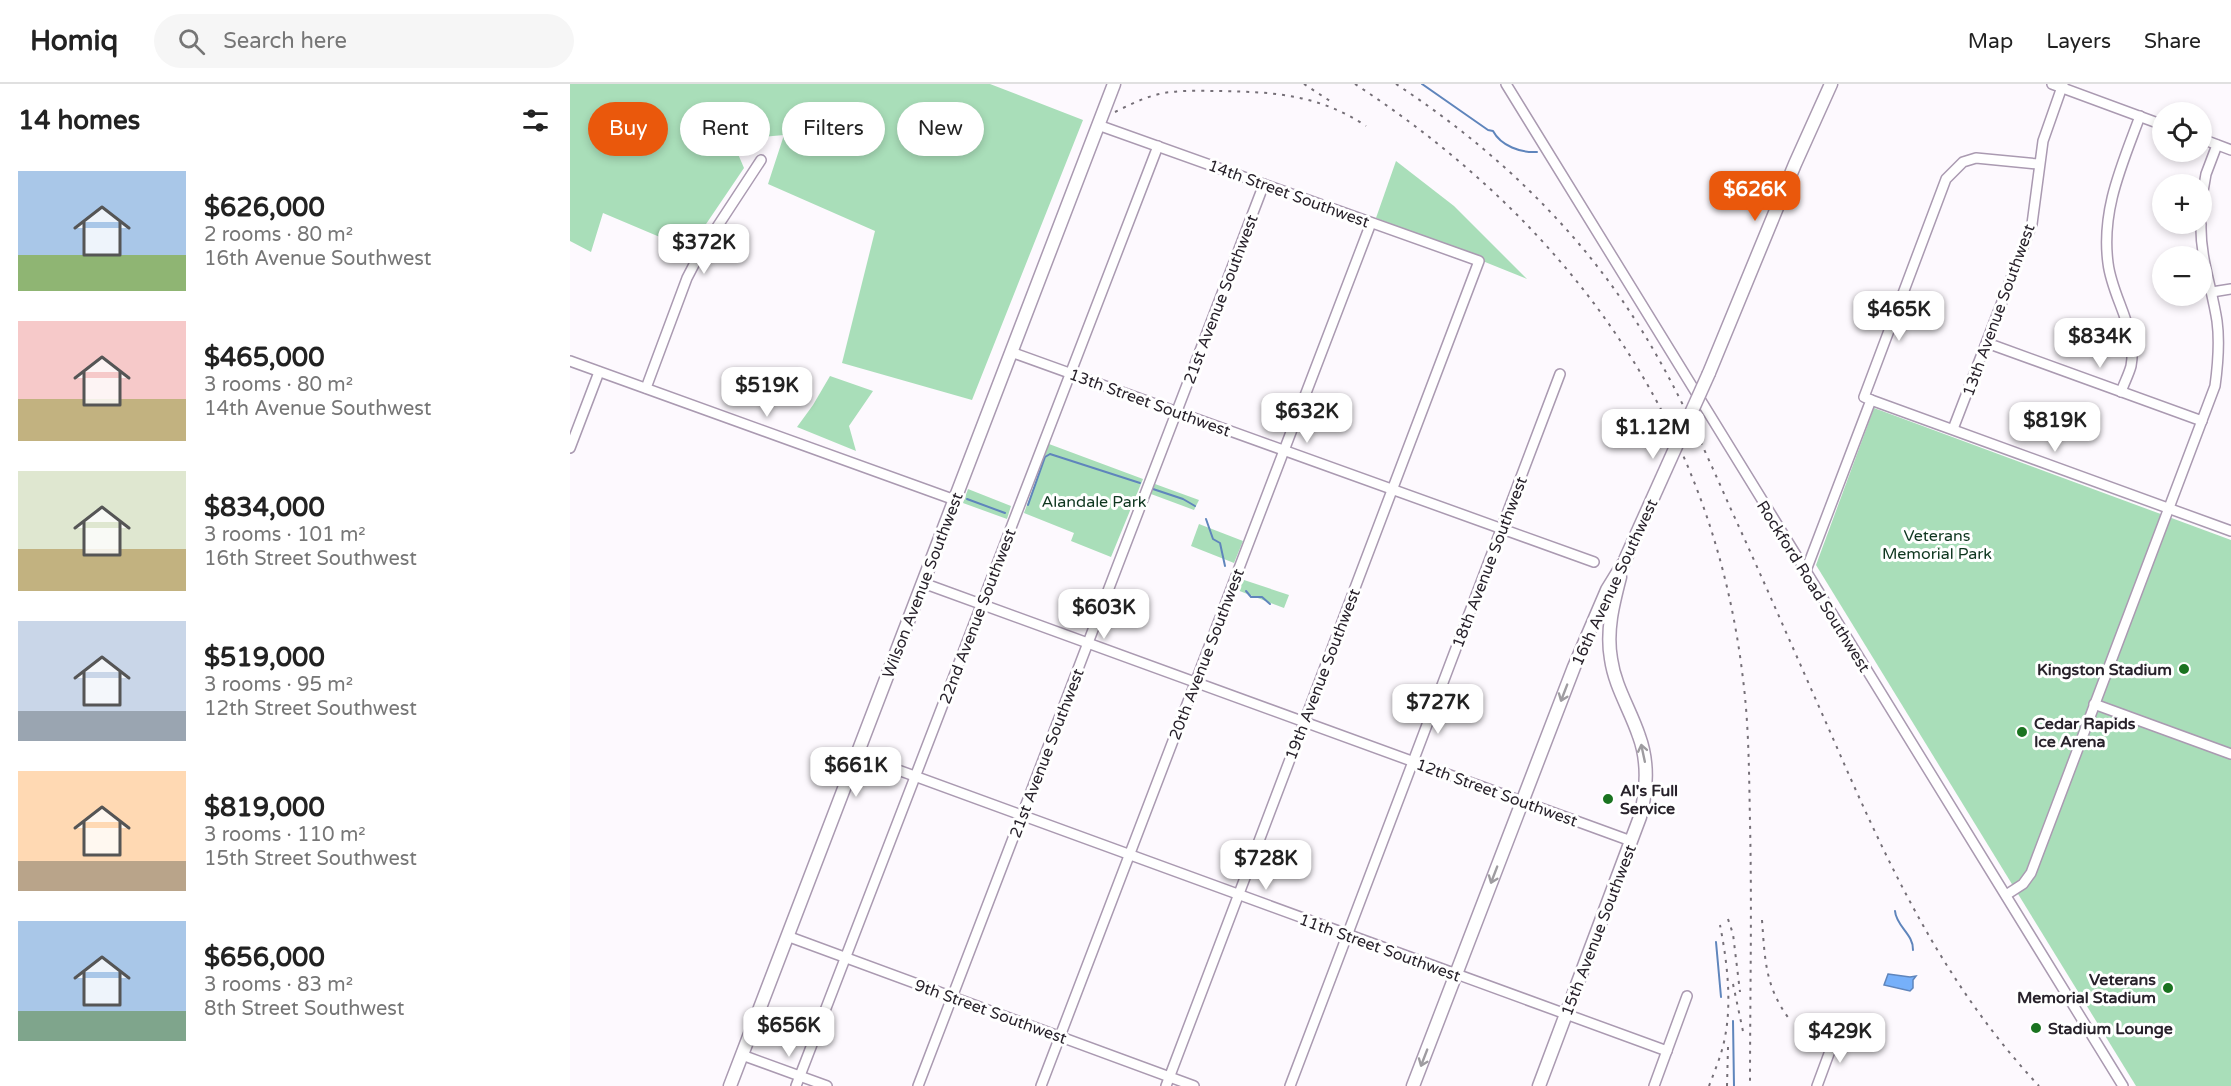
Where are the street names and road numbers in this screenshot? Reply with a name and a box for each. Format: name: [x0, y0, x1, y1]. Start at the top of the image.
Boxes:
street label: 14th Street Southwest: [1205, 155, 1372, 232]
street label: 21st Avenue Southwest: [1179, 212, 1262, 387]
street label: 13th Avenue Southwest: [1958, 221, 2039, 399]
street label: 13th Street Southwest: [1066, 364, 1233, 441]
street label: 18th Avenue Southwest: [1448, 474, 1532, 651]
street label: Wilson Avenue Southwest: [878, 490, 968, 681]
street label: 16th Avenue Southwest: [1567, 496, 1662, 669]
street label: Rockford Road Southwest: [1752, 497, 1874, 676]
street label: 22nd Avenue Southwest: [935, 526, 1021, 707]
street label: 20th Avenue Southwest: [1165, 566, 1249, 743]
street label: 19th Avenue Southwest: [1281, 586, 1365, 763]
street label: 21st Avenue Southwest: [1005, 666, 1088, 841]
street label: 12th Street Southwest: [1413, 754, 1580, 831]
street label: 15th Avenue Southwest: [1557, 842, 1641, 1019]
street label: 11th Street Southwest: [1296, 909, 1463, 986]
street label: 9th Street Southwest: [912, 975, 1069, 1049]

